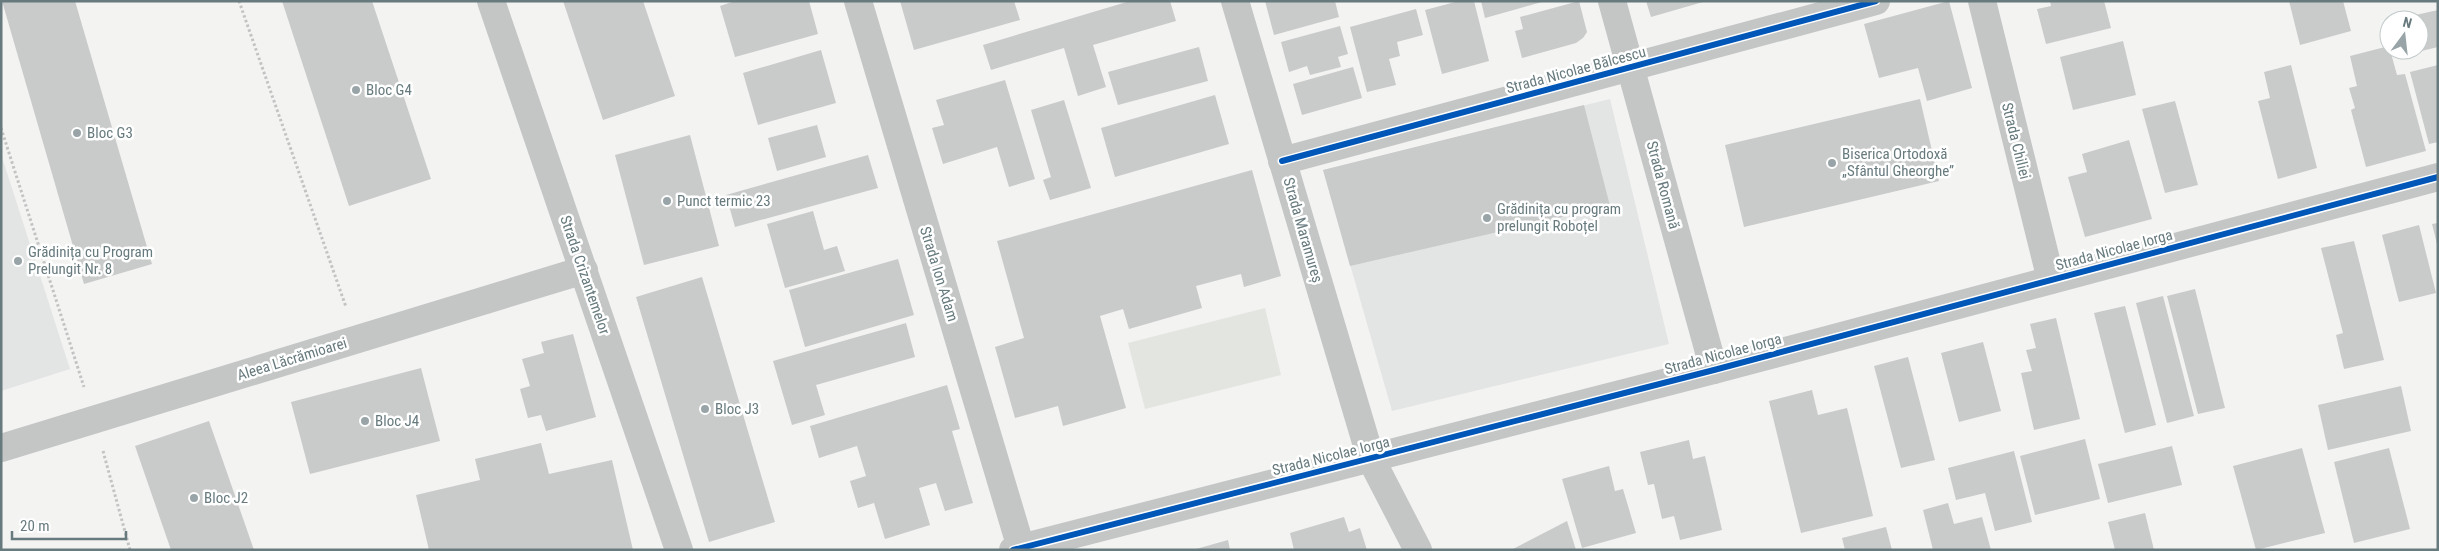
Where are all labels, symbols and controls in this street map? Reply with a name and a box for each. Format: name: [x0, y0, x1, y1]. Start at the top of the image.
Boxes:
north arrow: [2379, 10, 2429, 60]
text: N: [2401, 14, 2414, 31]
street label: Strada Nicolae Bălcescu: [1504, 43, 1648, 97]
place label: Bloc G4: [366, 81, 412, 99]
marker: Bloc G4: [350, 84, 362, 96]
street label: Strada Chiliei: [1998, 101, 2034, 181]
place label: Bloc G3: [87, 124, 133, 142]
marker: Bloc G3: [71, 127, 83, 139]
street label: Strada Romană: [1643, 139, 1683, 231]
place label: Biserica Ortodoxă „Sfântul Gheorghe”: [1842, 145, 1954, 180]
marker: Biserica Ortodoxă „Sfântul Gheorghe”: [1826, 157, 1838, 169]
street label: Strada Maramureș: [1279, 175, 1327, 285]
place label: Punct termic 23: [677, 192, 771, 210]
marker: Punct termic 23: [661, 195, 673, 207]
place label: Grădinița cu program prelungit Roboțel: [1497, 200, 1621, 235]
marker: Grădinița cu program prelungit Roboțel: [1481, 212, 1493, 224]
street label: Strada Crizantemelor: [556, 213, 614, 337]
street label: Strada Ion Adam: [916, 224, 962, 324]
street label: Strada Nicolae Iorga: [2054, 226, 2174, 274]
place label: Grădinița cu Program Prelungit Nr. 8: [28, 243, 153, 278]
marker: Grădinița cu Program Prelungit Nr. 8: [12, 255, 24, 267]
street label: Strada Nicolae Iorga: [1663, 330, 1783, 378]
street label: Aleea Lăcrămioarei: [235, 334, 349, 384]
place label: Bloc J3: [715, 400, 759, 418]
marker: Bloc J3: [699, 403, 711, 415]
place label: Bloc J4: [375, 412, 419, 430]
marker: Bloc J4: [359, 415, 371, 427]
street label: Strada Nicolae Iorga: [1270, 433, 1392, 479]
place label: Bloc J2: [204, 489, 248, 507]
marker: Bloc J2: [188, 492, 200, 504]
scale bar: [12, 508, 126, 540]
text: 20 m: [20, 517, 50, 535]

